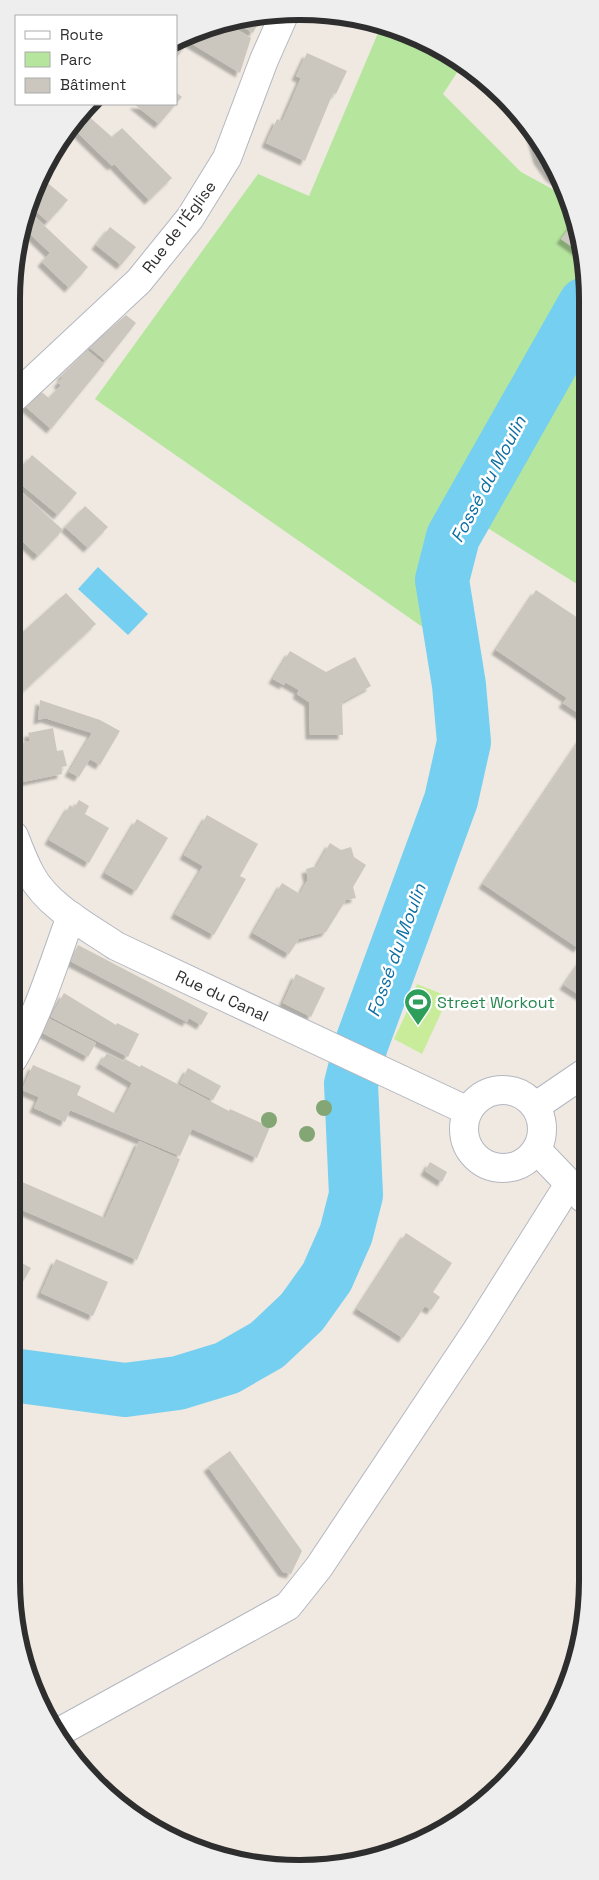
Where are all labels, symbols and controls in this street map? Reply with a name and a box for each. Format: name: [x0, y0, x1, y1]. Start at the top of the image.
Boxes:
legend: [15, 15, 178, 105]
text: Route: [60, 25, 104, 44]
text: Parc: [60, 50, 92, 69]
text: Bâtiment: [60, 75, 126, 94]
street label: Rue de l'Église: [137, 177, 221, 277]
water label: Fossé du Moulin: [445, 411, 531, 546]
water label: Fossé du Moulin: [361, 879, 431, 1020]
street label: Rue du Canal: [172, 965, 272, 1027]
sports icon: Street Workout: [403, 987, 433, 1026]
place label: Street Workout: [437, 992, 555, 1013]

